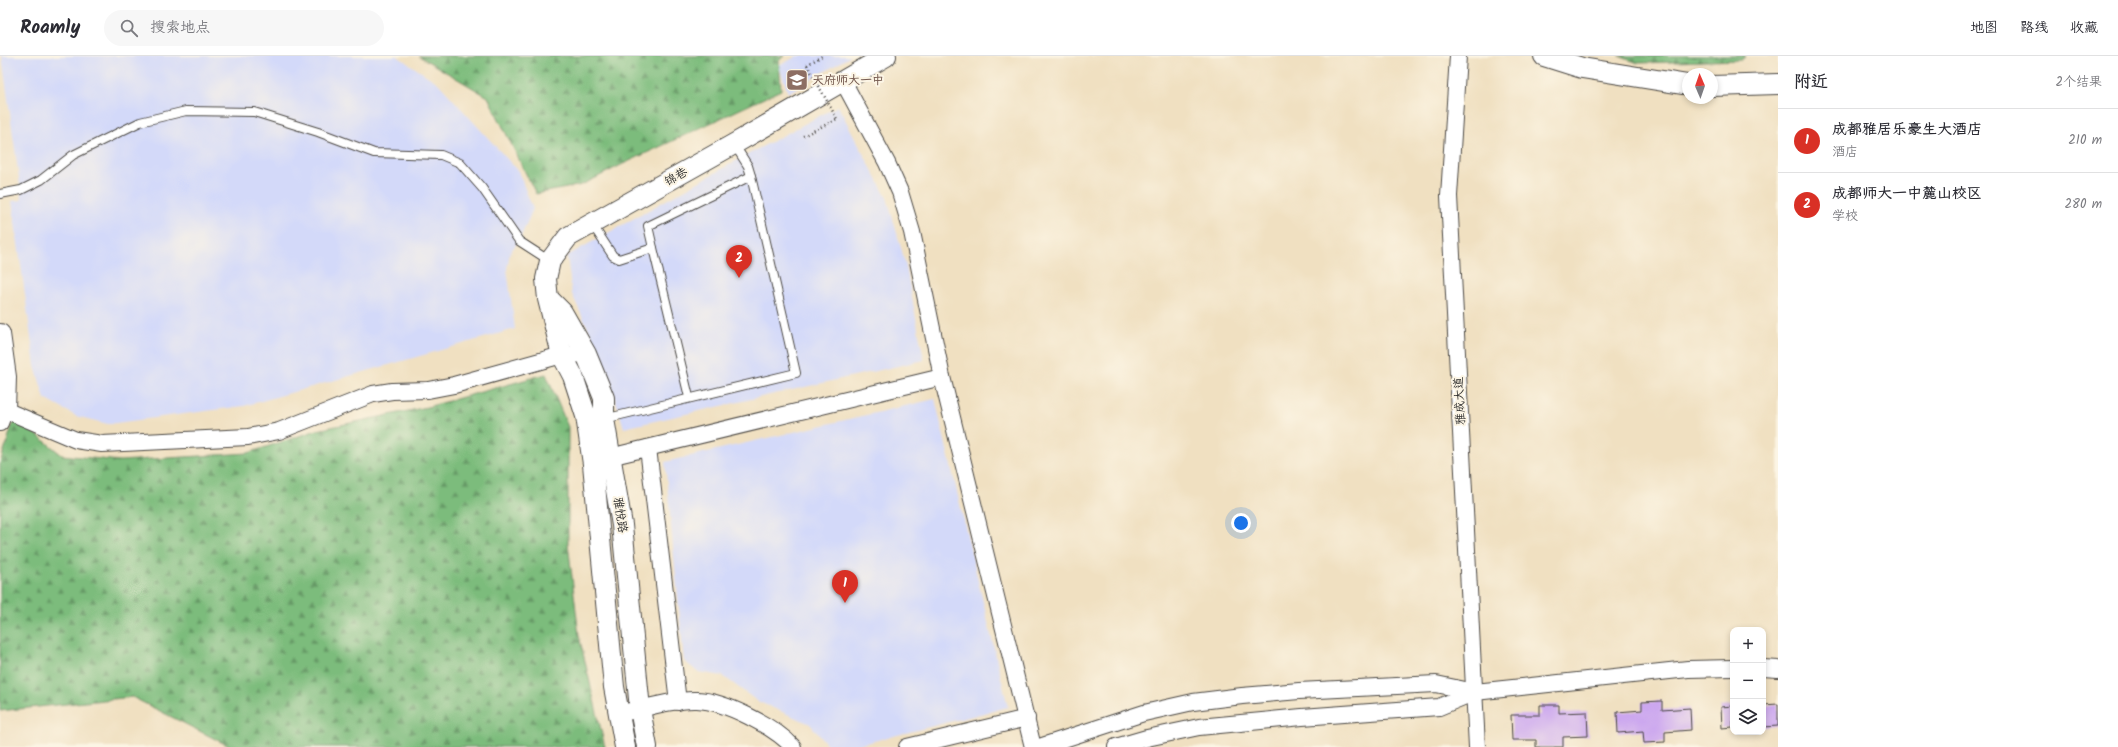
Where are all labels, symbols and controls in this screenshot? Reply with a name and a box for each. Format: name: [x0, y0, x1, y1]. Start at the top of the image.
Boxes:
search box: [104, 10, 384, 46]
text: Roamly: [20, 13, 80, 43]
text: 搜索地点: [150, 16, 210, 40]
icon: search: [118, 17, 140, 39]
text: 地图: [1970, 17, 1998, 39]
text: 路线: [2020, 17, 2048, 39]
text: 收藏: [2070, 17, 2098, 39]
school or university icon: 天府师大一中: [784, 67, 810, 93]
north arrow: [1682, 68, 1718, 104]
text: 附近: [1794, 69, 1828, 96]
place label: 天府师大一中: [812, 71, 884, 90]
text: 2个结果: [2055, 72, 2102, 93]
text: 成都雅居乐豪生大酒店: [1832, 118, 1982, 142]
text: 1: [1805, 130, 1809, 151]
text: 210 m: [2068, 130, 2102, 151]
text: 酒店: [1832, 142, 1858, 163]
street label: 锦巷: [661, 163, 691, 191]
text: 成都师大一中麓山校区: [1832, 182, 1982, 206]
text: 2: [1803, 194, 1811, 215]
text: 280 m: [2065, 194, 2102, 215]
text: 学校: [1832, 206, 1858, 227]
pin: 2: [726, 245, 752, 278]
street label: 雅成大道: [1449, 377, 1471, 425]
street label: 雅悦路: [608, 496, 632, 534]
your location: [1231, 513, 1251, 533]
pin: 1: [832, 570, 858, 603]
map controls: [1730, 627, 1766, 735]
button: +: [1730, 627, 1766, 663]
button: −: [1730, 663, 1766, 699]
button: layers: [1730, 699, 1766, 735]

